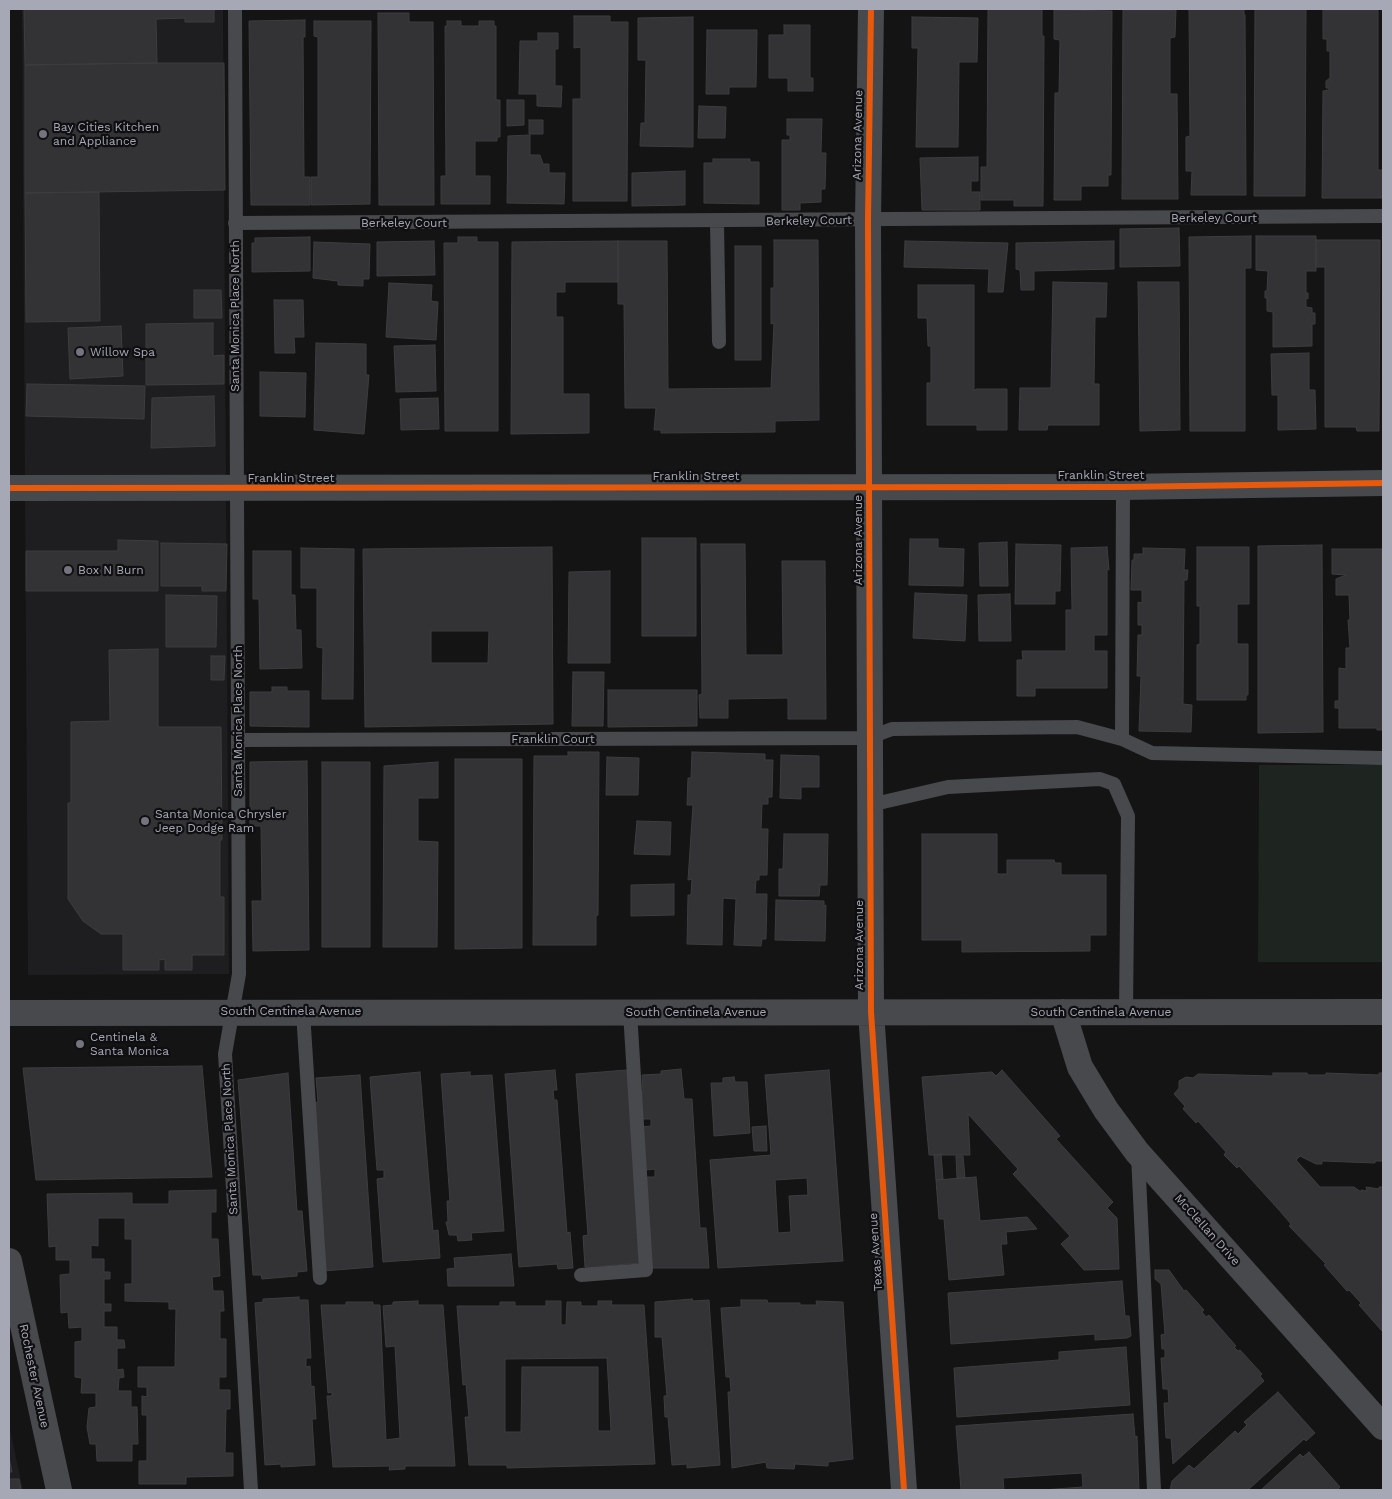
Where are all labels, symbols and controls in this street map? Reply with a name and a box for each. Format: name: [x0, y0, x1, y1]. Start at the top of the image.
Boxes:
street label: Arizona Avenue: [850, 90, 866, 180]
place label: Bay Cities Kitchen and Appliance: [53, 120, 159, 148]
marker: Bay Cities Kitchen and Appliance: [37, 128, 49, 140]
street label: Berkeley Court: [1171, 211, 1257, 225]
street label: Berkeley Court: [766, 213, 852, 229]
street label: Berkeley Court: [361, 216, 447, 230]
street label: Santa Monica Place North: [228, 240, 242, 392]
place label: Willow Spa: [90, 345, 155, 359]
marker: Willow Spa: [74, 346, 86, 358]
street label: Franklin Street: [1057, 468, 1145, 482]
street label: Franklin Street: [652, 469, 740, 483]
street label: Franklin Street: [247, 471, 335, 485]
street label: Arizona Avenue: [851, 495, 865, 585]
place label: Box N Burn: [78, 563, 144, 577]
marker: Box N Burn: [62, 564, 74, 576]
street label: Santa Monica Place North: [231, 645, 245, 797]
street label: Franklin Court: [511, 732, 595, 746]
place label: Santa Monica Chrysler Jeep Dodge Ram: [155, 807, 287, 835]
marker: Santa Monica Chrysler Jeep Dodge Ram: [139, 815, 151, 827]
street label: Arizona Avenue: [852, 900, 866, 990]
street label: South Centinela Avenue: [221, 1004, 361, 1018]
street label: South Centinela Avenue: [626, 1005, 766, 1019]
street label: South Centinela Avenue: [1031, 1005, 1171, 1019]
place label: Centinela & Santa Monica: [90, 1030, 169, 1058]
marker: Centinela & Santa Monica: [74, 1038, 86, 1050]
street label: Santa Monica Place North: [219, 1063, 241, 1215]
street label: McClellan Drive: [1171, 1191, 1243, 1269]
street label: Texas Avenue: [866, 1212, 886, 1292]
street label: Rochester Avenue: [16, 1323, 52, 1429]

